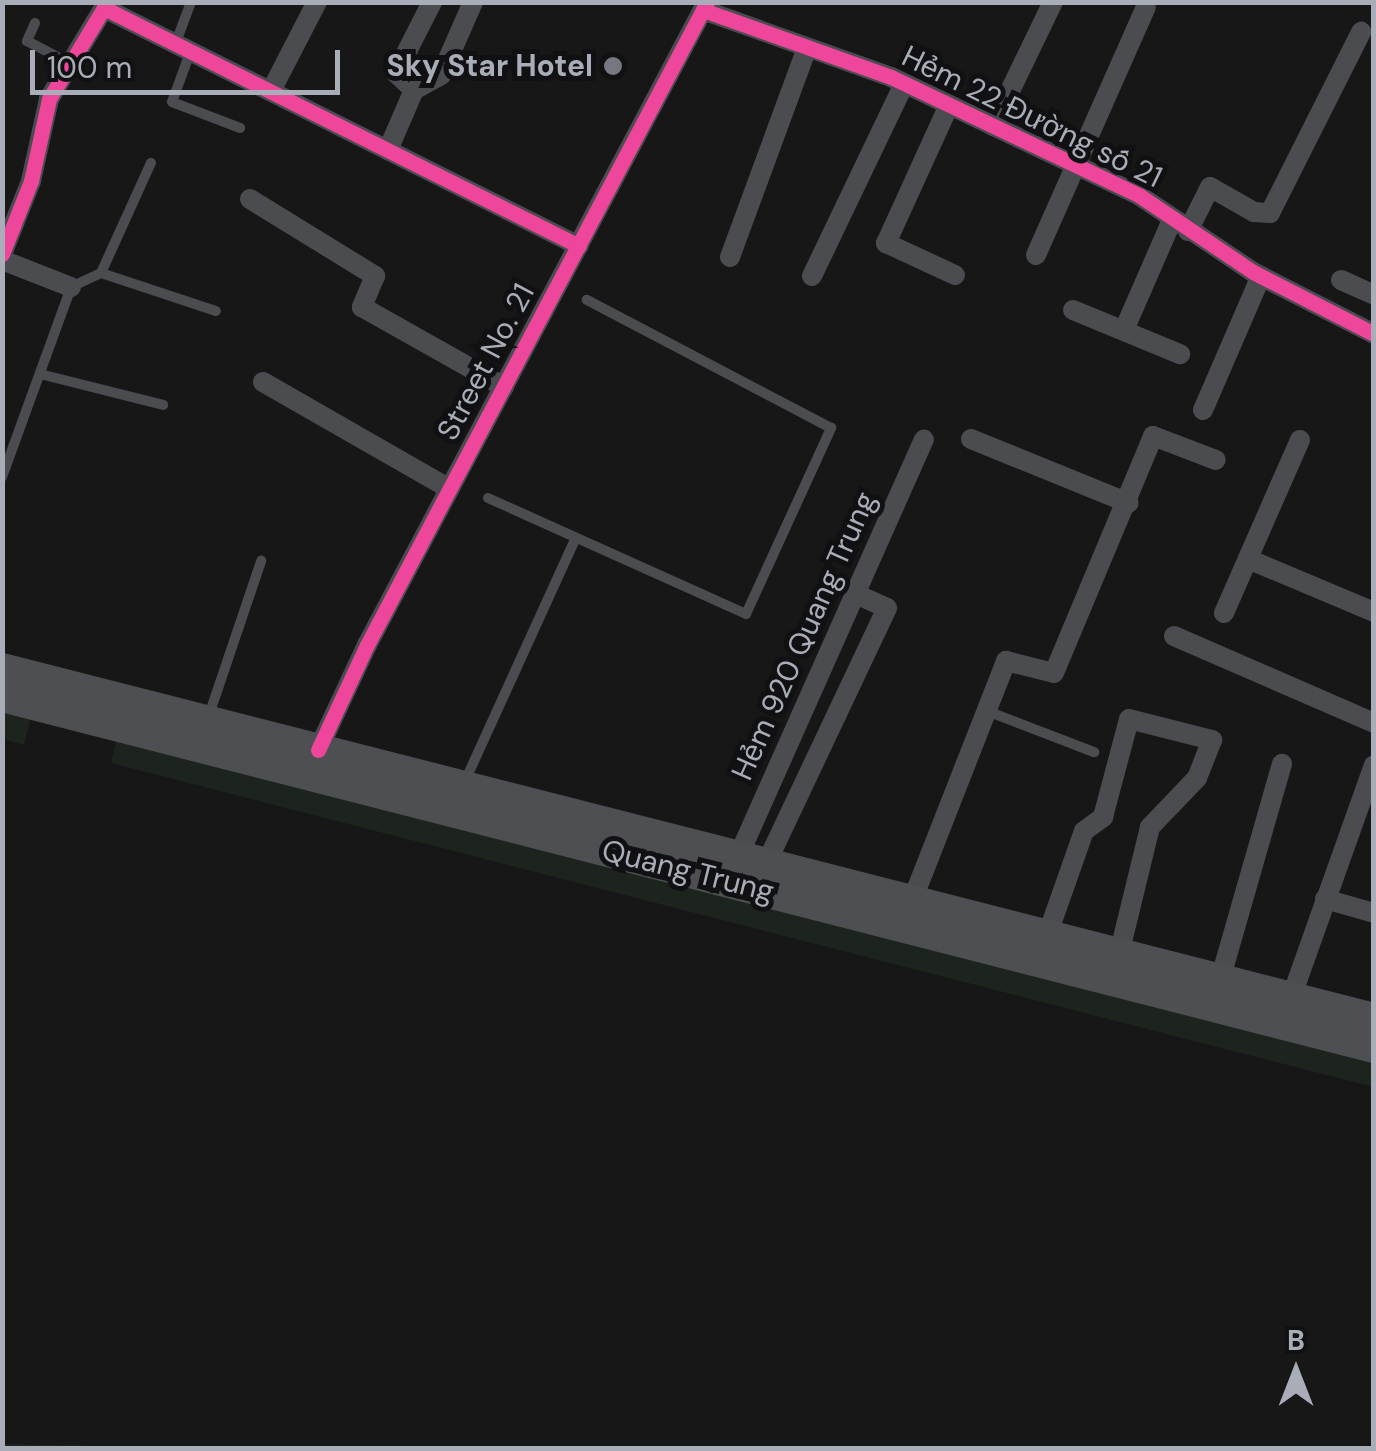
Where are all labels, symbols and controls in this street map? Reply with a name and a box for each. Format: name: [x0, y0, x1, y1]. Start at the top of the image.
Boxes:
scale bar: [35, 30, 345, 92]
street label: Hẻm 22 Đường số 21: [896, 38, 1168, 196]
text: 100 m: [47, 48, 132, 87]
place label: Sky Star Hotel: [387, 48, 593, 84]
marker: Sky Star Hotel: [602, 55, 624, 77]
street label: Street No. 21: [430, 278, 542, 446]
street label: Hẻm 920 Quang Trung: [724, 486, 884, 786]
street label: Quang Trung: [598, 832, 778, 910]
north arrow: [1246, 1321, 1346, 1421]
text: B: [1287, 1322, 1305, 1359]

